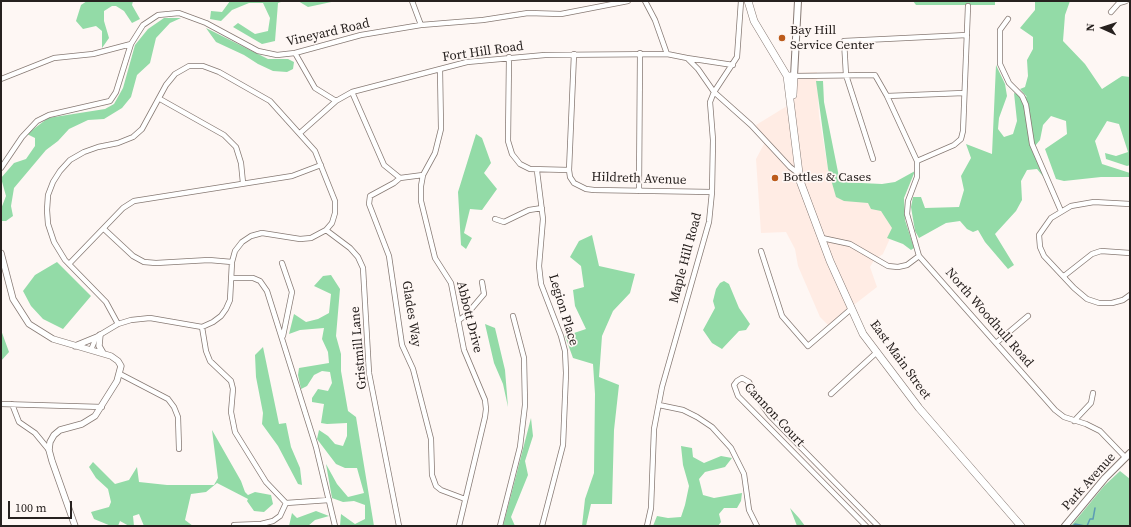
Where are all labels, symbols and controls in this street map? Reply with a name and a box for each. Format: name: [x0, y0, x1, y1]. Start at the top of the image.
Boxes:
north arrow: [1083, 8, 1123, 48]
street label: Vineyard Road: [285, 16, 371, 50]
place label: Bay Hill Service Center: [790, 23, 874, 54]
text: N: [1083, 23, 1098, 32]
marker: Bay Hill Service Center: [777, 33, 787, 43]
street label: Fort Hill Road: [442, 39, 524, 65]
street label: Hildreth Avenue: [591, 170, 687, 188]
place label: Bottles & Cases: [783, 170, 871, 186]
marker: Bottles & Cases: [770, 173, 780, 183]
street label: Maple Hill Road: [666, 211, 706, 305]
street label: North Woodhull Road: [942, 265, 1036, 371]
street label: Legion Place: [545, 272, 581, 348]
street label: Abbott Drive: [453, 279, 485, 355]
street label: Glades Way: [398, 280, 424, 348]
street label: Gristmill Lane: [348, 306, 370, 390]
street label: East Main Street: [866, 317, 934, 403]
street label: Cannon Court: [741, 380, 807, 450]
street label: Park Avenue: [1059, 450, 1119, 514]
scale bar: [10, 493, 74, 519]
text: 100 m: [15, 500, 47, 516]

